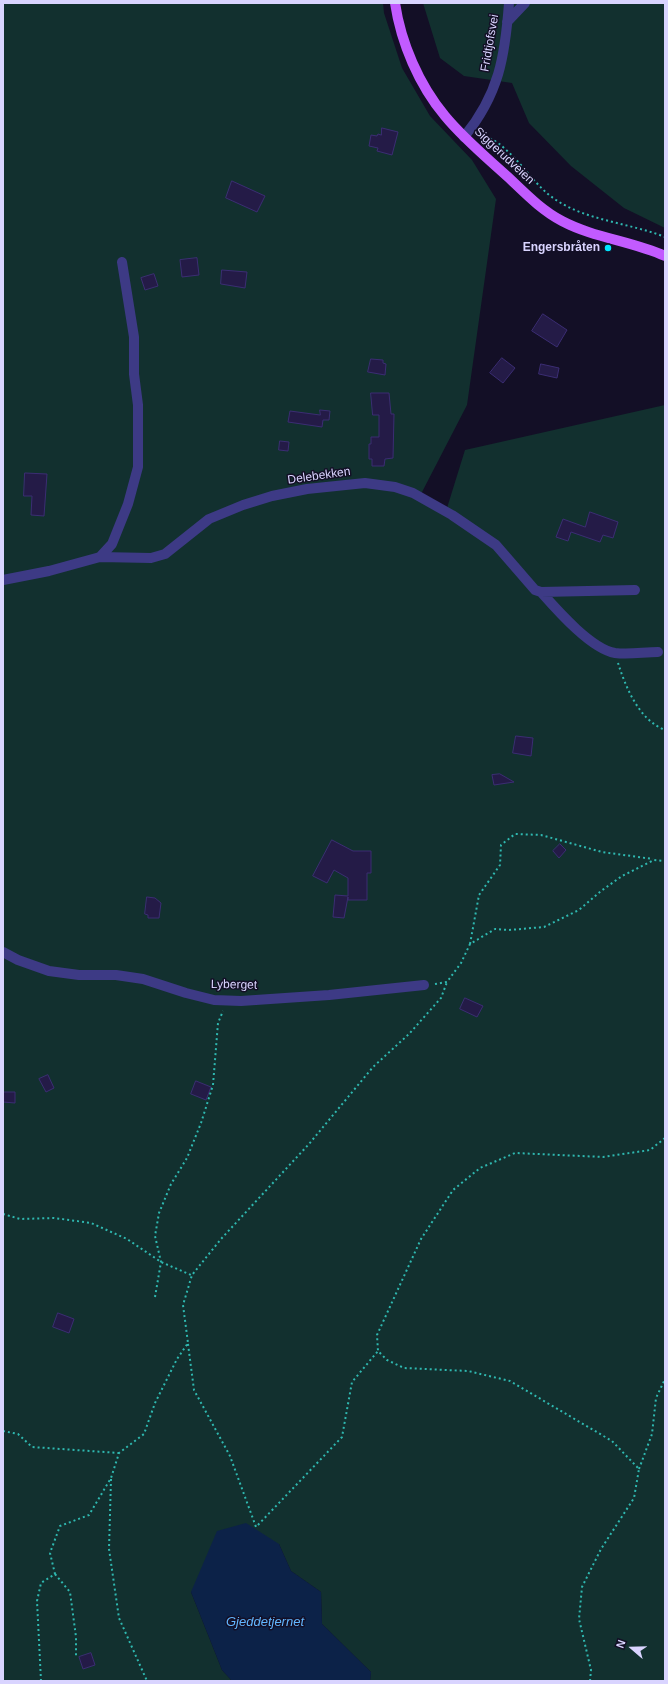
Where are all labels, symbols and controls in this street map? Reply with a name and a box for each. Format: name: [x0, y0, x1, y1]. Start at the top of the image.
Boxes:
street label: Fridtjofsvei: [478, 13, 502, 73]
street label: Siggerudveien: [471, 125, 537, 187]
place label: Engersbråten: [523, 241, 600, 255]
marker: Engersbråten: [603, 243, 613, 253]
street label: Delebekken: [287, 464, 351, 488]
street label: Lyberget: [211, 977, 257, 993]
water label: Gjeddetjernet: [226, 1614, 304, 1630]
north arrow: [612, 1628, 652, 1668]
text: N: [614, 1638, 628, 1650]

